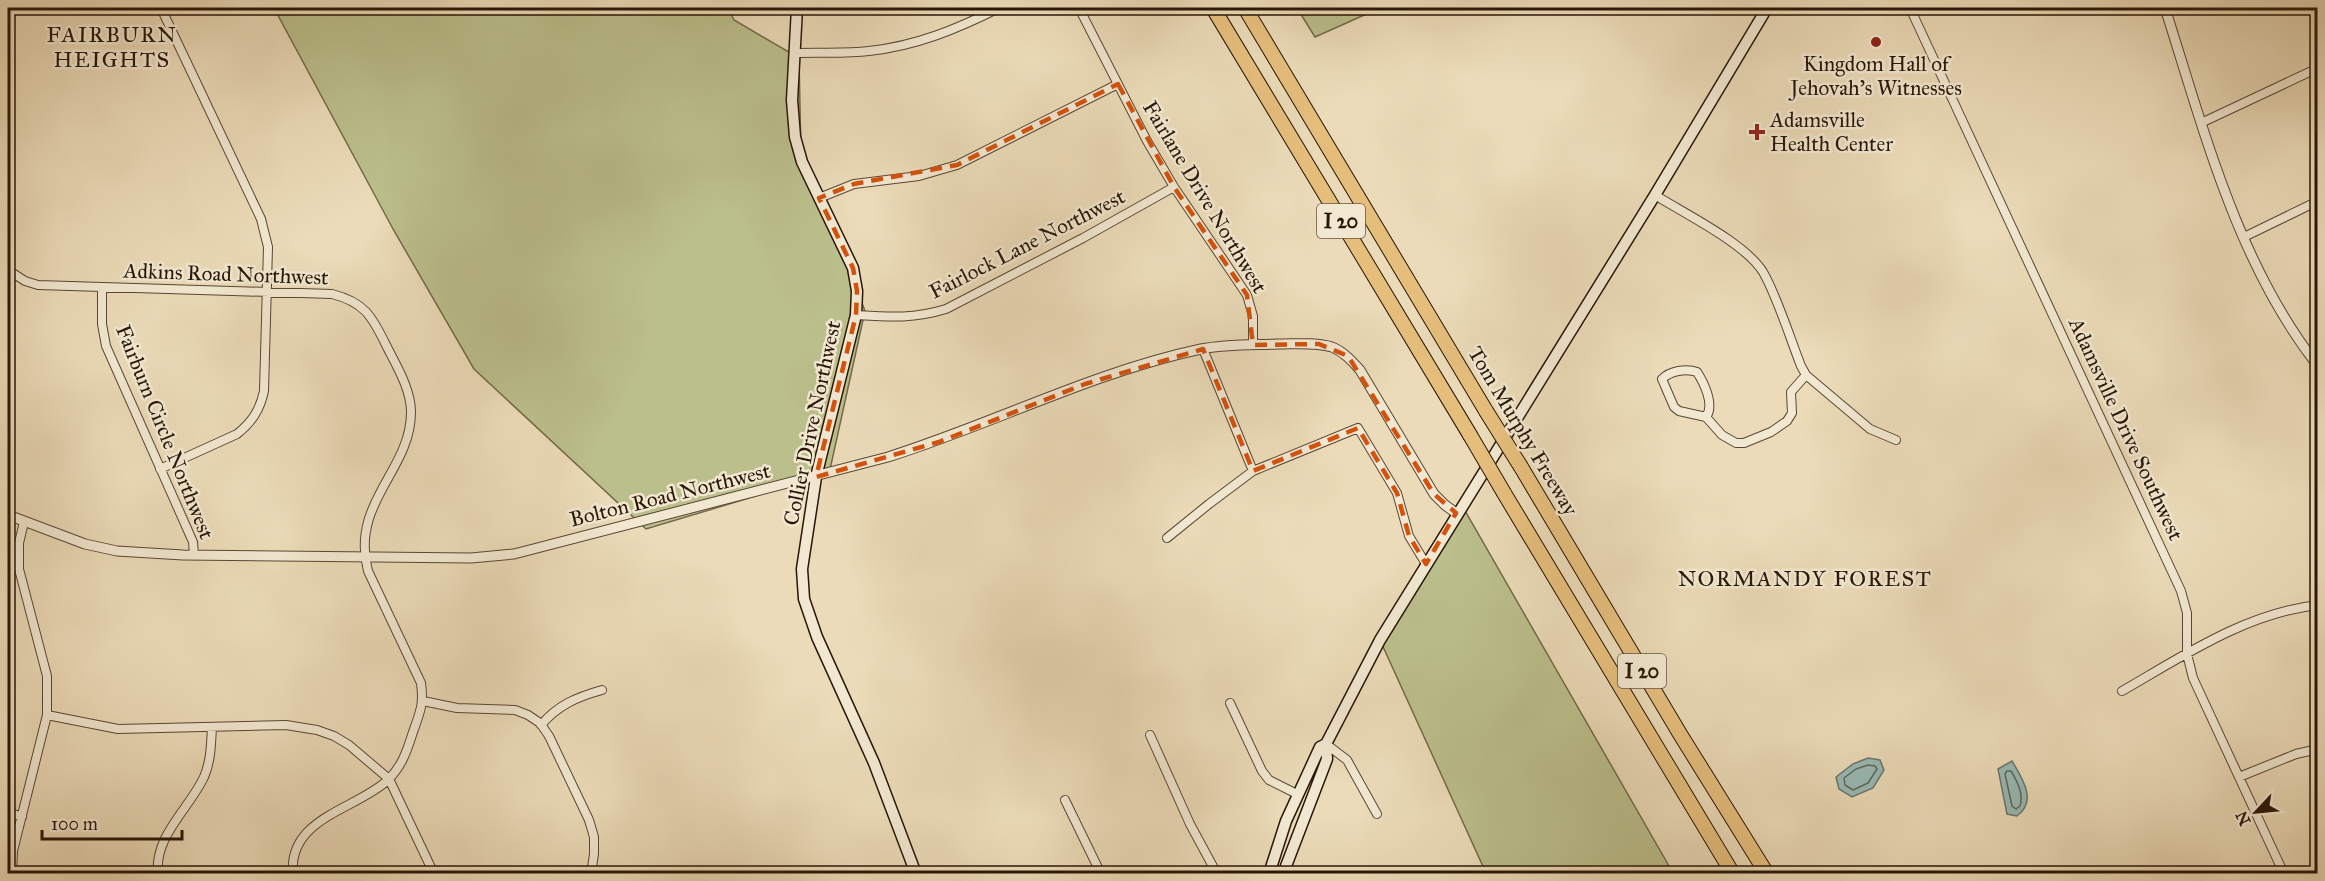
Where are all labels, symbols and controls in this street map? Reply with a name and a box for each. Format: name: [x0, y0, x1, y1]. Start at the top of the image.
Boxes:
district label: FAIRBURN HEIGHTS: [47, 21, 177, 73]
marker: Kingdom Hall of Jehovah’s Witnesses: [1869, 35, 1883, 49]
place label: Kingdom Hall of Jehovah’s Witnesses: [1788, 51, 1962, 101]
street label: Fairlane Drive Northwest: [1137, 96, 1273, 299]
place label: Adamsville Health Center: [1769, 107, 1893, 157]
marker: Adamsville Health Center: [1748, 123, 1766, 141]
street label: Fairlock Lane Northwest: [925, 183, 1130, 305]
road number: I 20: [1317, 204, 1365, 238]
street label: Adkins Road Northwest: [122, 257, 330, 291]
street label: Adamsville Drive Southwest: [2063, 313, 2189, 545]
street label: Collier Drive Northwest: [778, 318, 847, 528]
street label: Fairburn Circle Northwest: [110, 321, 220, 543]
street label: Tom Murphy Freeway: [1462, 342, 1584, 521]
street label: Bolton Road Northwest: [567, 457, 774, 533]
district label: NORMANDY FOREST: [1678, 565, 1932, 592]
road number: I 20: [1618, 654, 1666, 688]
north arrow: [2226, 782, 2286, 842]
scale bar: [42, 803, 182, 841]
text: N: [2231, 808, 2254, 829]
text: 100 m: [51, 813, 98, 835]

